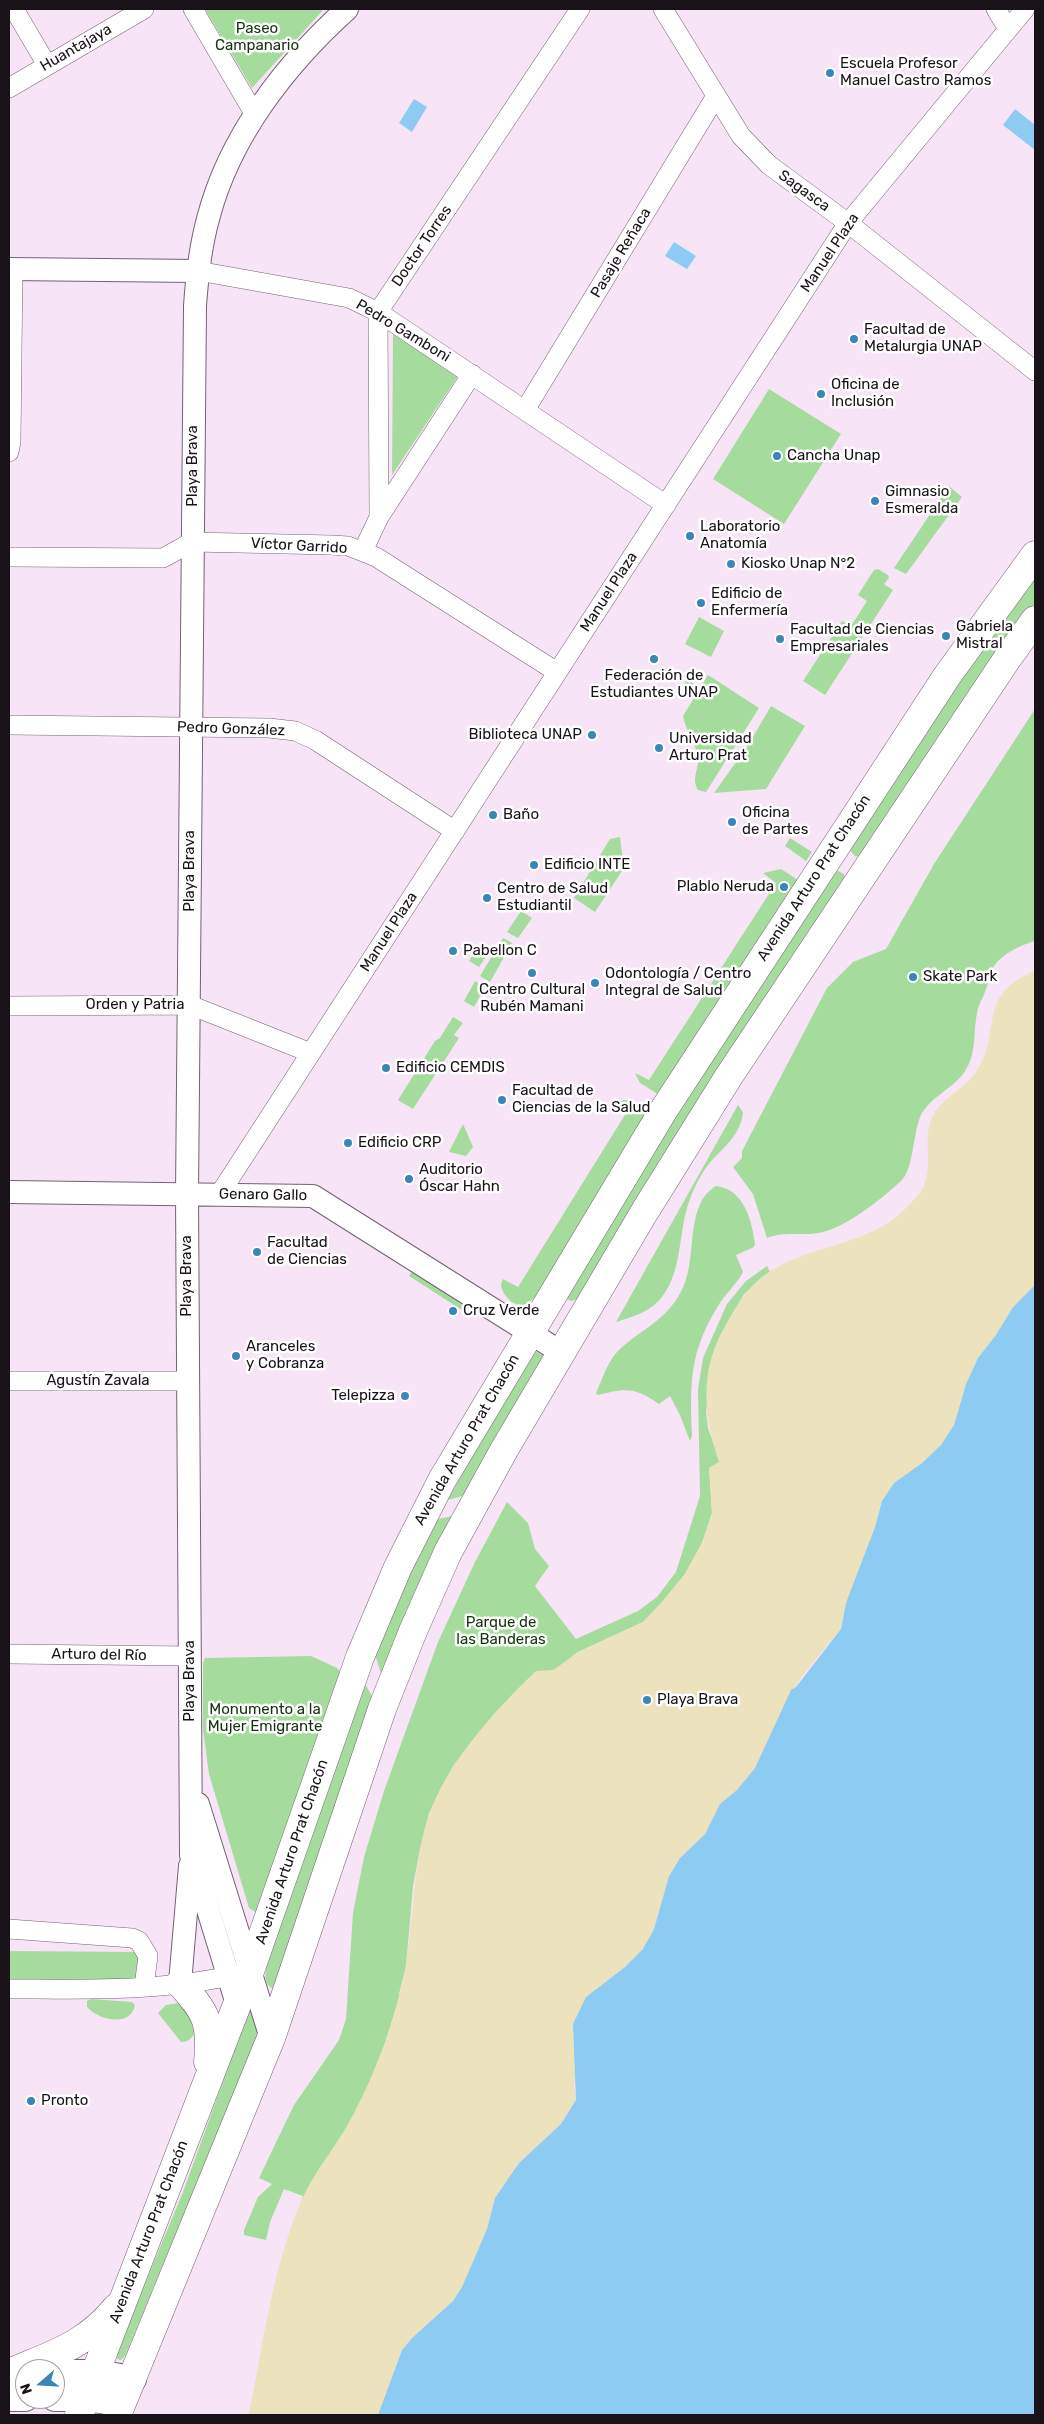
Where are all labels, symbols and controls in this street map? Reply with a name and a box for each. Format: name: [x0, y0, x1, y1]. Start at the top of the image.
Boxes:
street label: Huantajaya: [37, 20, 115, 76]
park label: Paseo Campanario: [215, 20, 299, 55]
place label: Escuela Profesor Manuel Castro Ramos: [840, 55, 991, 90]
marker: Escuela Profesor Manuel Castro Ramos: [824, 67, 836, 79]
street label: Sagasca: [775, 166, 833, 216]
street label: Doctor Torres: [388, 202, 456, 290]
street label: Pasaje Reñaca: [587, 205, 655, 301]
street label: Manuel Plaza: [797, 210, 863, 296]
street label: Pedro Gamboni: [353, 296, 453, 366]
place label: Facultad de Metalurgia UNAP: [864, 321, 982, 356]
marker: Facultad de Metalurgia UNAP: [848, 333, 860, 345]
place label: Oficina de Inclusión: [831, 376, 900, 411]
marker: Oficina de Inclusión: [815, 388, 827, 400]
street label: Playa Brava: [184, 425, 202, 507]
place label: Cancha Unap: [787, 447, 881, 465]
marker: Cancha Unap: [771, 450, 783, 462]
place label: Gimnasio Esmeralda: [885, 483, 958, 518]
marker: Gimnasio Esmeralda: [869, 495, 881, 507]
place label: Laboratorio Anatomía: [700, 518, 780, 553]
marker: Laboratorio Anatomía: [684, 530, 696, 542]
street label: Víctor Garrido: [250, 534, 348, 558]
street label: Manuel Plaza: [577, 549, 641, 635]
place label: Kiosko Unap N°2: [741, 555, 855, 573]
marker: Kiosko Unap N°2: [725, 558, 737, 570]
place label: Edificio de Enfermería: [711, 585, 788, 620]
marker: Edificio de Enfermería: [695, 597, 707, 609]
place label: Gabriela Mistral: [956, 618, 1013, 653]
place label: Facultad de Ciencias Empresariales: [790, 621, 934, 656]
marker: Gabriela Mistral: [940, 630, 952, 642]
marker: Facultad de Ciencias Empresariales: [774, 633, 786, 645]
marker: Federación de Estudiantes UNAP: [648, 653, 660, 665]
place label: Federación de Estudiantes UNAP: [590, 667, 718, 702]
street label: Pedro González: [177, 718, 285, 740]
place label: Biblioteca UNAP: [468, 726, 582, 744]
marker: Biblioteca UNAP: [586, 729, 598, 741]
place label: Universidad Arturo Prat: [669, 730, 752, 765]
marker: Universidad Arturo Prat: [653, 742, 665, 754]
street label: Avenida Arturo Prat Chacón: [754, 792, 874, 964]
place label: Oficina de Partes: [742, 804, 808, 839]
place label: Baño: [503, 806, 539, 824]
marker: Baño: [487, 809, 499, 821]
marker: Oficina de Partes: [726, 816, 738, 828]
street label: Playa Brava: [181, 830, 199, 912]
place label: Edificio INTE: [544, 856, 630, 874]
marker: Edificio INTE: [528, 859, 540, 871]
place label: Plablo Neruda: [677, 878, 774, 896]
place label: Centro de Salud Estudiantil: [497, 880, 608, 915]
marker: Plablo Neruda: [778, 881, 790, 893]
street label: Manuel Plaza: [357, 889, 421, 975]
marker: Centro de Salud Estudiantil: [481, 892, 493, 904]
place label: Pabellon C: [463, 942, 537, 960]
marker: Pabellon C: [447, 945, 459, 957]
place label: Odontología / Centro Integral de Salud: [605, 965, 751, 1000]
marker: Centro Cultural Rubén Mamani: [526, 967, 538, 979]
place label: Skate Park: [923, 968, 997, 986]
marker: Skate Park: [907, 971, 919, 983]
marker: Odontología / Centro Integral de Salud: [589, 977, 601, 989]
place label: Centro Cultural Rubén Mamani: [479, 981, 585, 1016]
street label: Orden y Patria: [86, 996, 184, 1014]
place label: Edificio CEMDIS: [396, 1059, 505, 1077]
marker: Edificio CEMDIS: [380, 1062, 392, 1074]
place label: Facultad de Ciencias de la Salud: [512, 1082, 650, 1117]
marker: Facultad de Ciencias de la Salud: [496, 1094, 508, 1106]
place label: Edificio CRP: [358, 1134, 441, 1152]
marker: Edificio CRP: [342, 1137, 354, 1149]
place label: Auditorio Óscar Hahn: [419, 1161, 500, 1196]
marker: Auditorio Óscar Hahn: [403, 1173, 415, 1185]
street label: Genaro Gallo: [219, 1185, 307, 1205]
place label: Facultad de Ciencias: [267, 1234, 347, 1269]
street label: Playa Brava: [178, 1235, 196, 1317]
marker: Facultad de Ciencias: [251, 1246, 263, 1258]
place label: Cruz Verde: [463, 1302, 539, 1320]
marker: Cruz Verde: [447, 1305, 459, 1317]
place label: Aranceles y Cobranza: [246, 1338, 324, 1373]
marker: Aranceles y Cobranza: [230, 1350, 242, 1362]
street label: Avenida Arturo Prat Chacón: [411, 1351, 523, 1529]
street label: Agustín Zavala: [46, 1372, 150, 1390]
place label: Telepizza: [331, 1387, 395, 1405]
marker: Telepizza: [399, 1390, 411, 1402]
park label: Parque de las Banderas: [456, 1614, 546, 1649]
street label: Playa Brava: [181, 1640, 199, 1722]
street label: Arturo del Río: [51, 1645, 147, 1665]
place label: Playa Brava: [657, 1691, 738, 1709]
marker: Playa Brava: [641, 1694, 653, 1706]
park label: Monumento a la Mujer Emigrante: [208, 1701, 322, 1736]
street label: Avenida Arturo Prat Chacón: [252, 1757, 332, 1947]
place label: Pronto: [41, 2092, 88, 2110]
marker: Pronto: [25, 2095, 37, 2107]
street label: Avenida Arturo Prat Chacón: [106, 2138, 192, 2326]
north arrow: [15, 2359, 65, 2409]
text: N: [17, 2381, 36, 2396]

